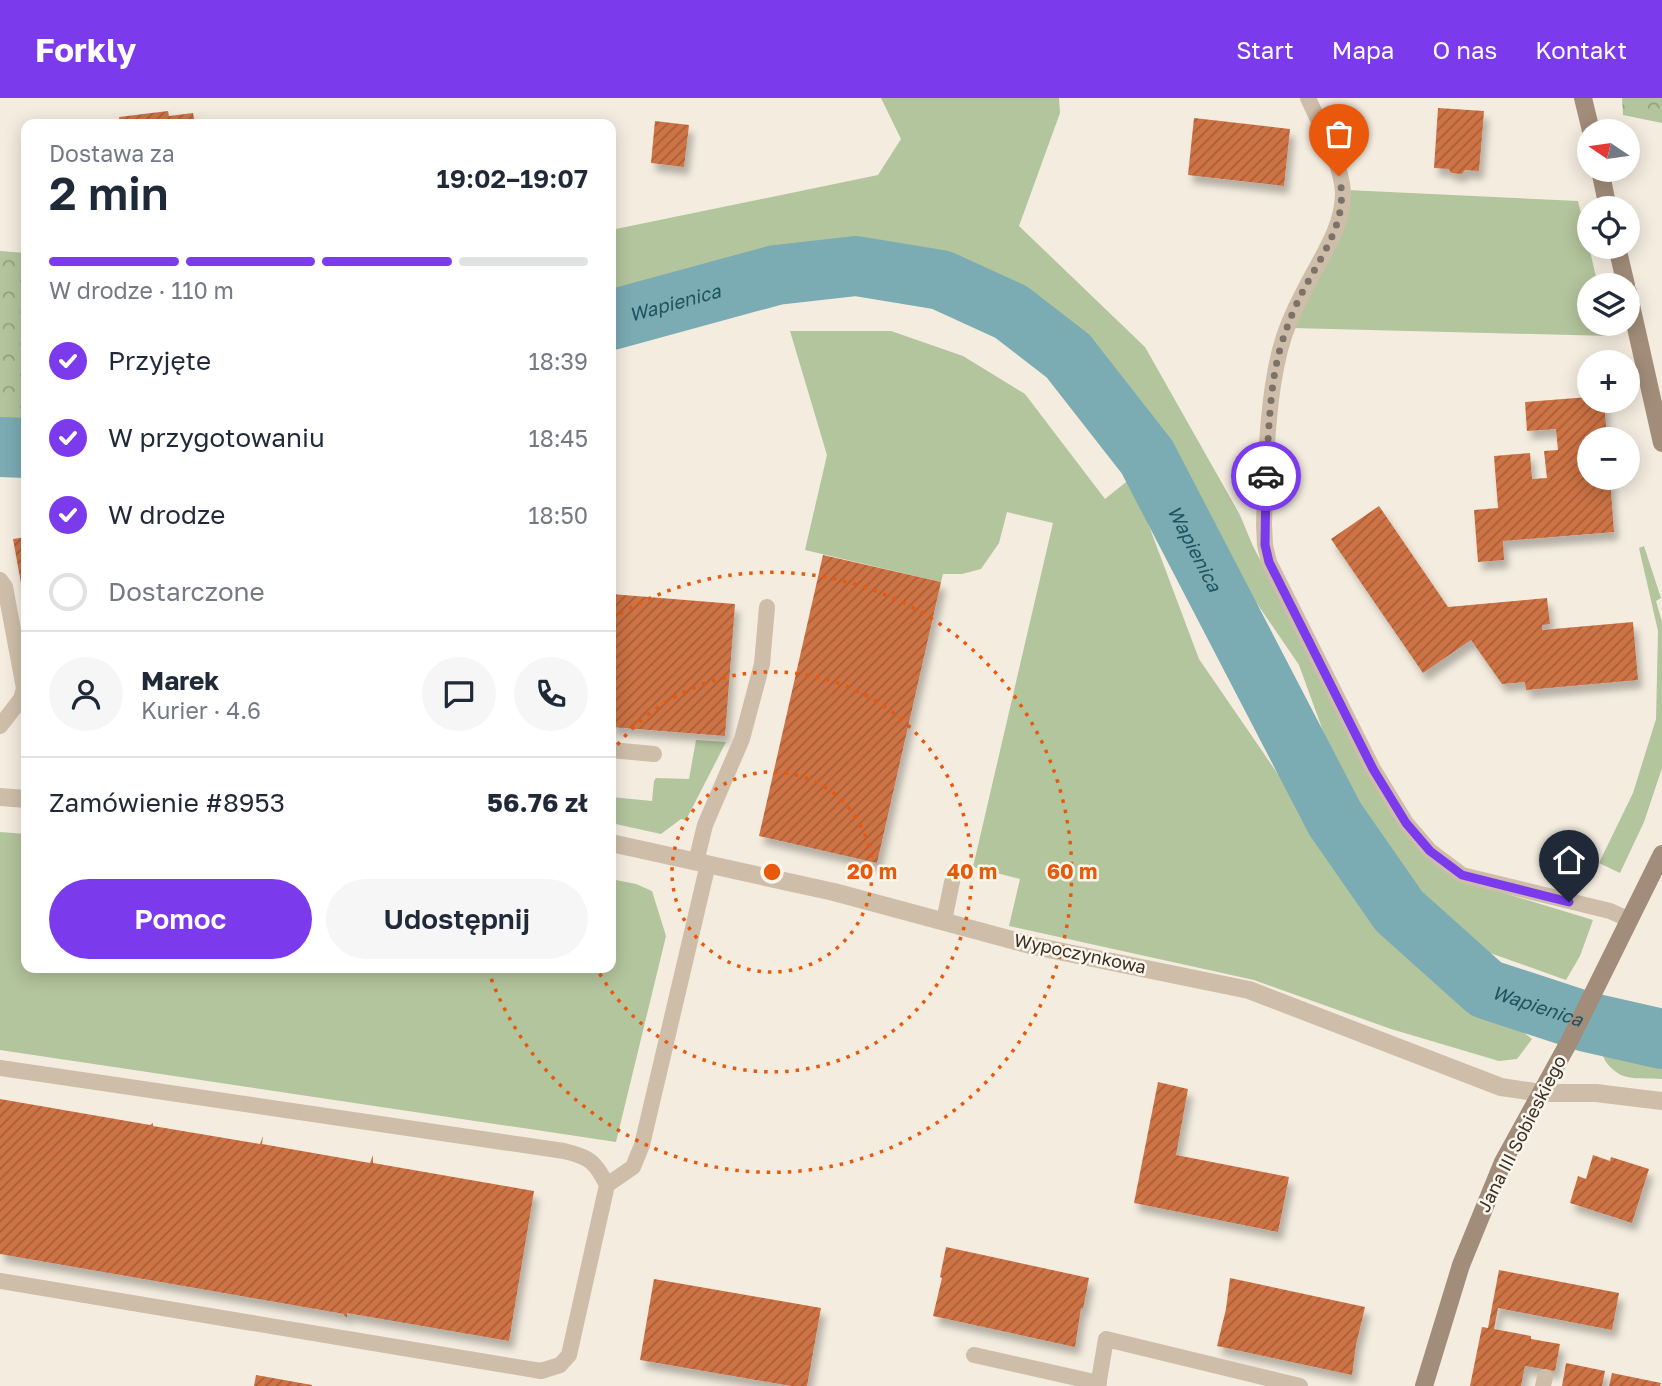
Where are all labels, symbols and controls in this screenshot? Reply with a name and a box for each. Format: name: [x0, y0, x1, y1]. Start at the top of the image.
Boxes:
text: Forkly: [35, 30, 136, 69]
text: Start: [1236, 35, 1294, 64]
text: Mapa: [1332, 35, 1394, 64]
text: O nas: [1432, 35, 1497, 64]
text: Kontakt: [1535, 35, 1627, 64]
pin: [1309, 104, 1369, 176]
icon: bag: [1320, 115, 1358, 153]
north arrow: [1577, 119, 1640, 182]
map controls: [1577, 119, 1640, 490]
text: Dostawa za: [49, 139, 175, 167]
text: 19:02–19:07: [437, 163, 588, 194]
text: 2 min: [49, 165, 169, 220]
button: locate: [1577, 196, 1640, 259]
button: layers: [1577, 273, 1640, 336]
text: W drodze · 110 m: [49, 276, 234, 304]
water label: Wapienica: [626, 278, 724, 326]
icon: check: [49, 342, 87, 380]
text: Przyjęte: [108, 345, 211, 376]
text: 18:39: [529, 347, 588, 375]
button: +: [1577, 350, 1640, 413]
icon: check: [49, 419, 87, 457]
text: W przygotowaniu: [108, 422, 325, 453]
text: 18:45: [529, 424, 588, 452]
button: −: [1577, 427, 1640, 490]
courier: [1231, 441, 1301, 511]
icon: car: [1247, 457, 1285, 495]
icon: check: [49, 496, 87, 534]
text: W drodze: [108, 499, 225, 530]
text: 18:50: [528, 501, 588, 529]
water label: Wapienica: [1163, 501, 1227, 596]
text: Dostarczone: [108, 576, 265, 607]
button: person: [49, 657, 123, 731]
button: chat: [422, 657, 496, 731]
button: phone: [514, 657, 588, 731]
text: Marek: [141, 665, 219, 696]
text: Kurier · 4.6: [141, 696, 261, 724]
text: Zamówienie #8953: [49, 787, 285, 818]
text: 56.76 zł: [487, 787, 588, 818]
pin: [1539, 830, 1599, 902]
icon: home: [1550, 841, 1588, 879]
text: 20 m: [847, 858, 897, 884]
text: 40 m: [947, 858, 997, 884]
text: 60 m: [1047, 858, 1097, 884]
centre of rings: [760, 860, 784, 884]
button: Pomoc: [49, 879, 312, 959]
button: Udostępnij: [326, 879, 588, 959]
street label: Wypoczynkowa: [1012, 928, 1148, 978]
water label: Wapienica: [1490, 980, 1587, 1031]
street label: Jana III Sobieskiego: [1472, 1052, 1570, 1216]

